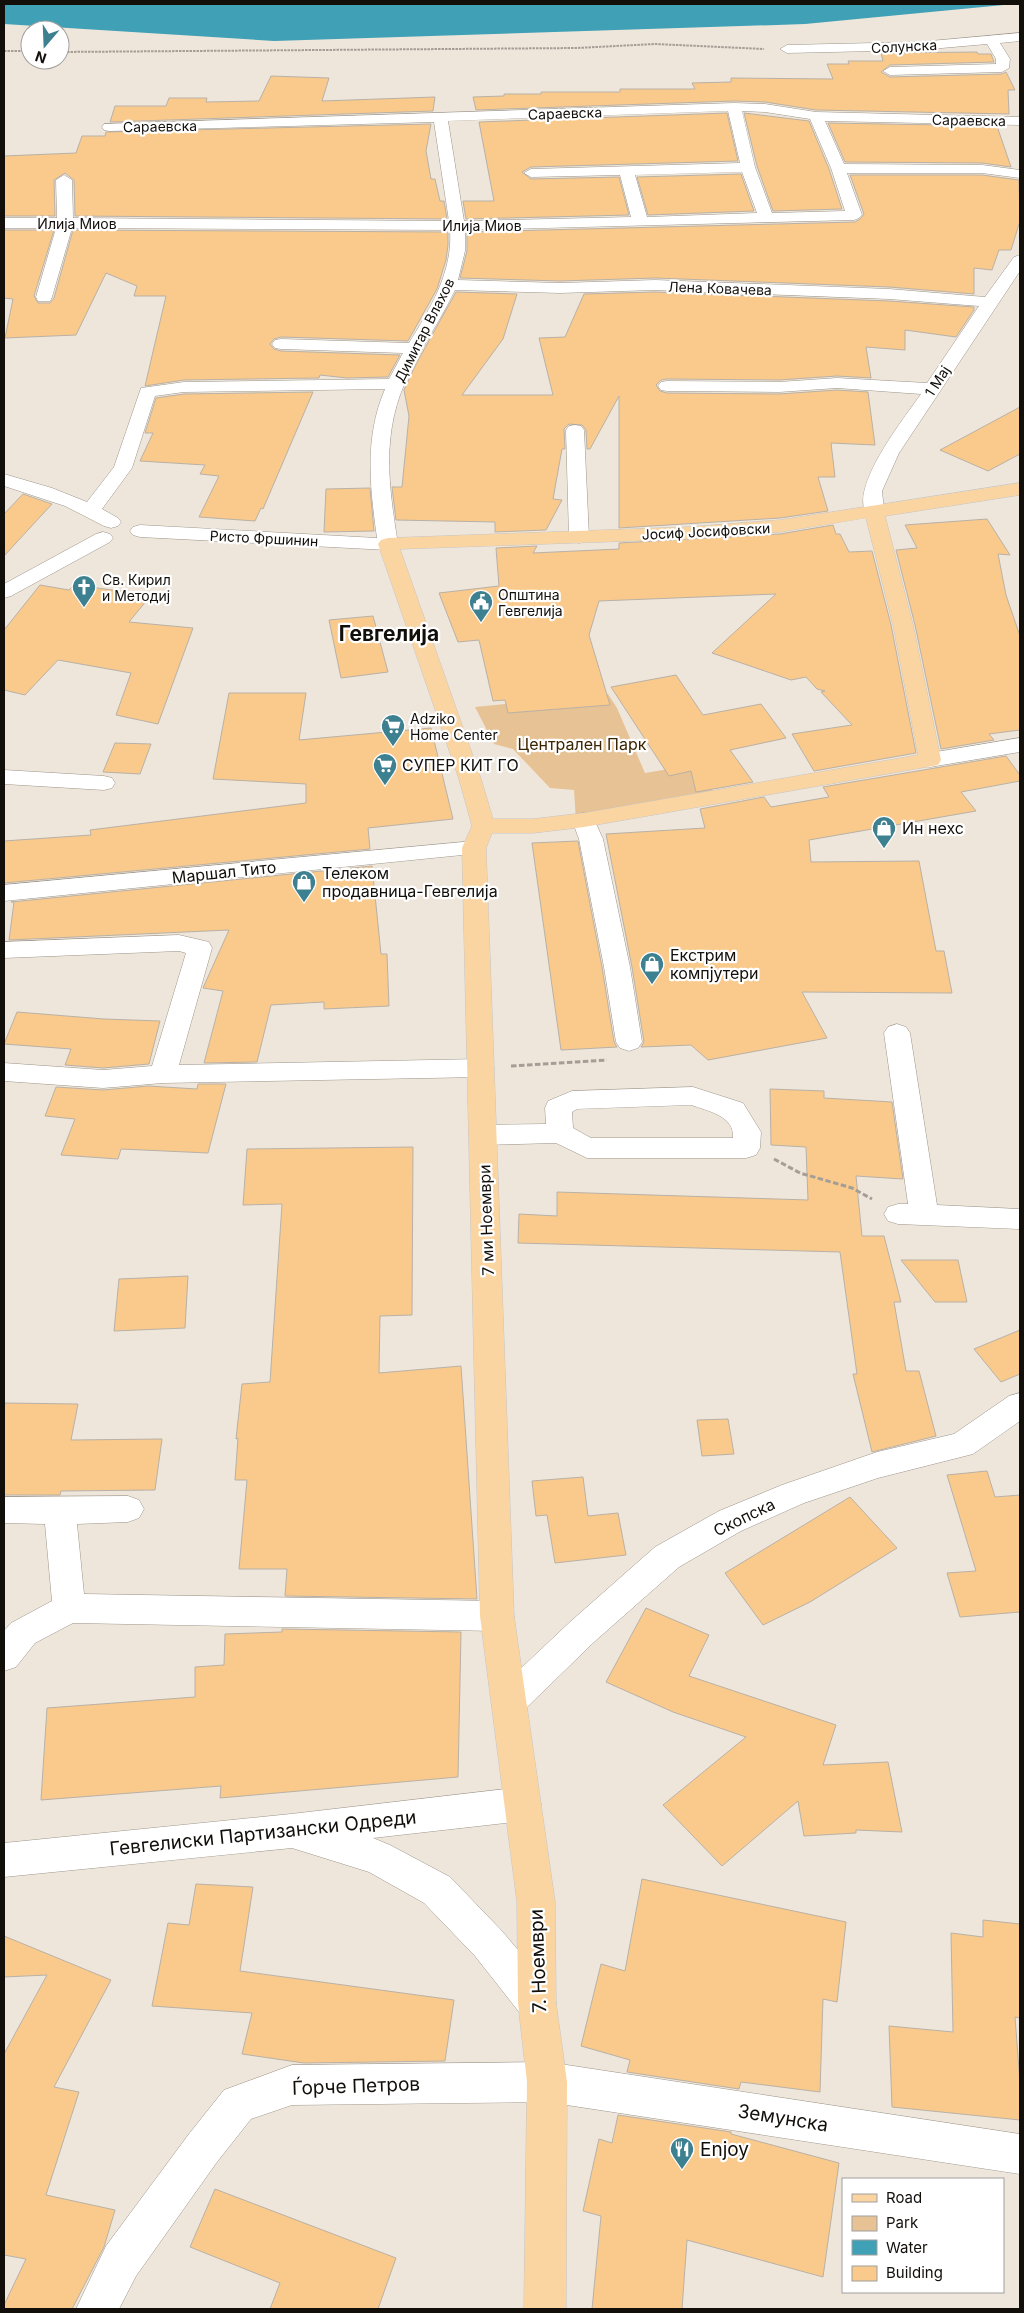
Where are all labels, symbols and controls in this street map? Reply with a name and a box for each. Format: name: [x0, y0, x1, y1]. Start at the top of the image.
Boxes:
north arrow: [20, 20, 70, 70]
street label: Солунска: [871, 36, 937, 56]
text: N: [33, 48, 48, 68]
street label: Сараевска: [528, 103, 602, 123]
street label: Сараевска: [932, 111, 1006, 129]
street label: Сараевска: [123, 117, 197, 135]
street label: Илија Миов: [37, 215, 117, 232]
street label: Илија Миов: [442, 217, 522, 234]
street label: Димитар Влахов: [390, 275, 458, 385]
street label: Лена Ковачева: [668, 278, 772, 298]
street label: 1 Мај: [921, 362, 953, 400]
street label: Јосиф Јосифовски: [641, 519, 771, 543]
street label: Ристо Фршинин: [209, 527, 319, 549]
place label: Св. Кирил и Методиј: [102, 571, 171, 604]
church icon: Св. Кирил и Методиј: [71, 574, 97, 608]
place label: Општина Гевгелија: [498, 586, 563, 619]
public building icon: Општина Гевгелија: [468, 589, 494, 623]
district label: Гевгелија: [339, 621, 439, 646]
place label: Adziko Home Center: [410, 710, 498, 743]
supermarket icon: Adziko Home Center: [380, 713, 406, 747]
park label: Централен Парк: [518, 734, 647, 754]
supermarket icon: СУПЕР КИТ ГО: [372, 752, 398, 786]
place label: СУПЕР КИТ ГО: [402, 755, 519, 775]
shop icon: Ин нехс: [871, 815, 897, 849]
place label: Ин нехс: [902, 818, 964, 838]
street label: Маршал Тито: [171, 857, 277, 887]
place label: Телеком продавница-Гевгелија: [322, 863, 498, 901]
shop icon: Телеком продавница-Гевгелија: [291, 869, 317, 903]
place label: Екстрим компјутери: [670, 945, 759, 983]
shop icon: Екстрим компјутери: [639, 951, 665, 985]
street label: 7 ми Ноември: [474, 1164, 498, 1276]
street label: Скопска: [710, 1494, 778, 1540]
street label: Гевгелиски Партизански Одреди: [108, 1805, 418, 1861]
street label: 7. Ноември: [525, 1909, 551, 2013]
street label: Ѓорче Петров: [291, 2071, 420, 2100]
street label: Земунска: [736, 2100, 830, 2136]
restaurant icon: Enjoy: [669, 2136, 695, 2170]
place label: Enjoy: [700, 2138, 749, 2161]
legend: [842, 2178, 1004, 2293]
text: Road: [886, 2188, 922, 2207]
text: Park: [886, 2213, 919, 2232]
text: Water: [886, 2238, 928, 2257]
text: Building: [886, 2263, 943, 2282]

